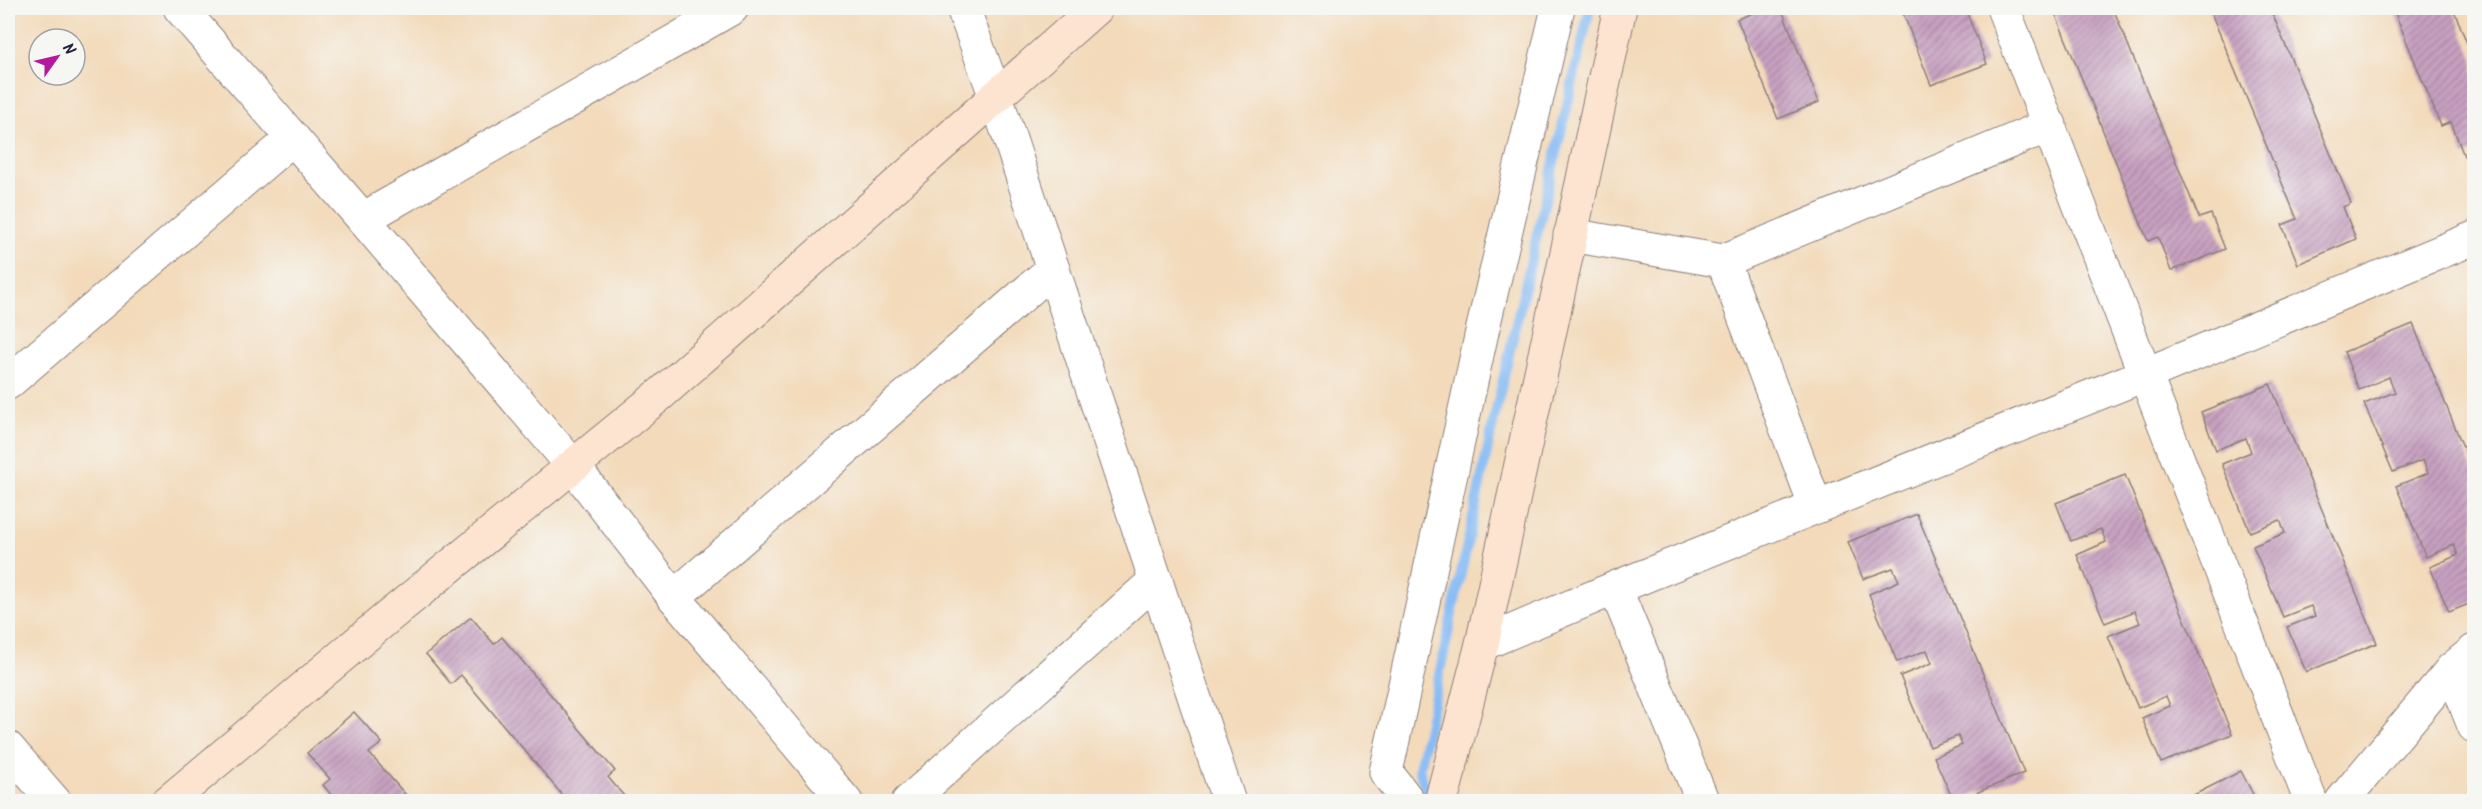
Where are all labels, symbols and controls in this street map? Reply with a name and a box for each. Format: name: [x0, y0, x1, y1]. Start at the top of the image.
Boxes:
north arrow: [27, 27, 87, 87]
text: N: [55, 38, 81, 61]

